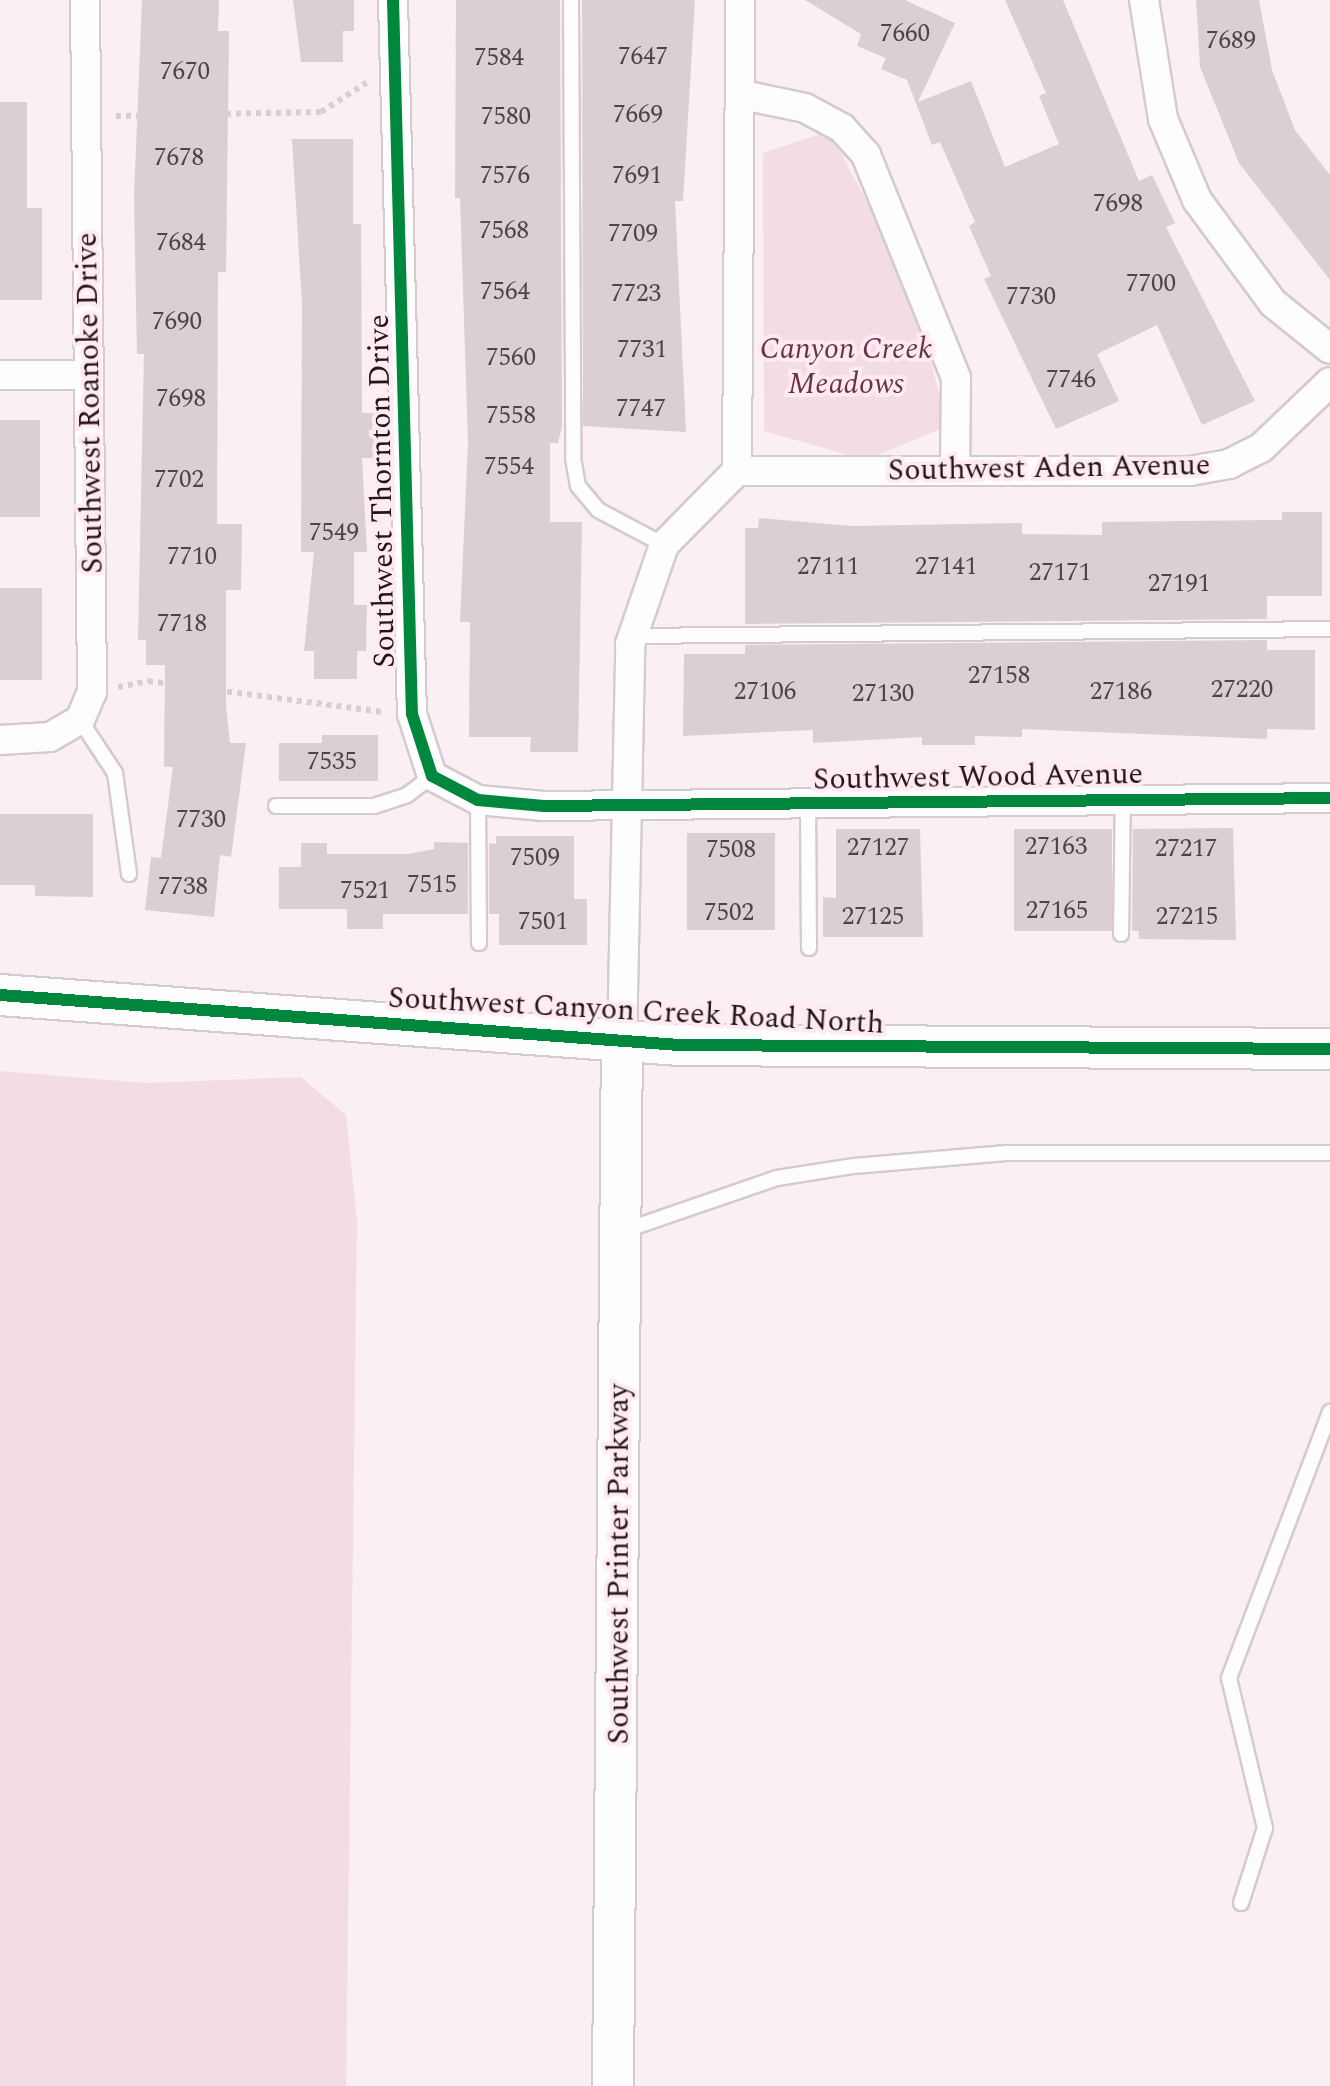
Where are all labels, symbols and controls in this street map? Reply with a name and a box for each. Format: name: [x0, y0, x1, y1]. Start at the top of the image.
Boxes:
house number: 7660: [880, 19, 930, 49]
house number: 7689: [1206, 26, 1256, 56]
house number: 7647: [618, 42, 668, 72]
house number: 7584: [474, 43, 524, 73]
house number: 7670: [160, 57, 210, 87]
house number: 7669: [613, 100, 663, 130]
house number: 7580: [481, 102, 531, 132]
house number: 7678: [154, 143, 204, 173]
house number: 7576: [480, 161, 530, 191]
house number: 7691: [612, 161, 662, 191]
house number: 7698: [1093, 189, 1143, 219]
house number: 7568: [479, 216, 529, 246]
house number: 7709: [608, 219, 658, 249]
house number: 7684: [156, 228, 206, 258]
street label: Southwest Roanoke Drive: [69, 232, 111, 574]
house number: 7700: [1126, 269, 1176, 299]
house number: 7564: [480, 277, 530, 307]
house number: 7723: [611, 279, 661, 309]
house number: 7730: [1006, 282, 1056, 312]
house number: 7690: [152, 307, 202, 337]
street label: Southwest Thornton Drive: [361, 314, 403, 668]
park label: Canyon Creek Meadows: [760, 331, 932, 402]
house number: 7731: [617, 335, 667, 365]
house number: 7560: [486, 343, 536, 373]
house number: 7746: [1046, 365, 1096, 395]
house number: 7698: [156, 384, 206, 414]
house number: 7747: [616, 394, 666, 424]
house number: 7558: [486, 401, 536, 431]
street label: Southwest Aden Avenue: [888, 447, 1210, 489]
house number: 7554: [484, 452, 534, 482]
house number: 7702: [154, 465, 204, 495]
house number: 7549: [309, 518, 359, 548]
house number: 7710: [167, 542, 217, 572]
house number: 27111: [797, 552, 859, 582]
house number: 27141: [915, 552, 977, 582]
house number: 27171: [1029, 558, 1091, 588]
house number: 27191: [1148, 569, 1210, 599]
house number: 7718: [157, 609, 207, 639]
house number: 27158: [968, 661, 1030, 691]
house number: 27220: [1211, 675, 1273, 705]
house number: 27106: [734, 677, 796, 707]
house number: 27186: [1090, 677, 1152, 707]
house number: 27130: [852, 679, 914, 709]
house number: 7535: [307, 747, 357, 777]
street label: Southwest Wood Avenue: [813, 756, 1143, 798]
house number: 7730: [176, 805, 226, 835]
house number: 27163: [1025, 832, 1087, 862]
house number: 27127: [847, 833, 909, 863]
house number: 27217: [1155, 834, 1217, 864]
house number: 7508: [706, 835, 756, 865]
house number: 7509: [510, 843, 560, 873]
house number: 7515: [407, 870, 457, 900]
house number: 7738: [158, 872, 208, 902]
house number: 7521: [340, 876, 390, 906]
house number: 27165: [1026, 896, 1088, 926]
house number: 7502: [704, 898, 754, 928]
house number: 27125: [842, 902, 904, 932]
house number: 27215: [1156, 902, 1218, 932]
house number: 7501: [518, 907, 568, 937]
street label: Southwest Canyon Creek Road North: [387, 980, 885, 1042]
street label: Southwest Printer Parkway: [601, 1384, 637, 1744]

